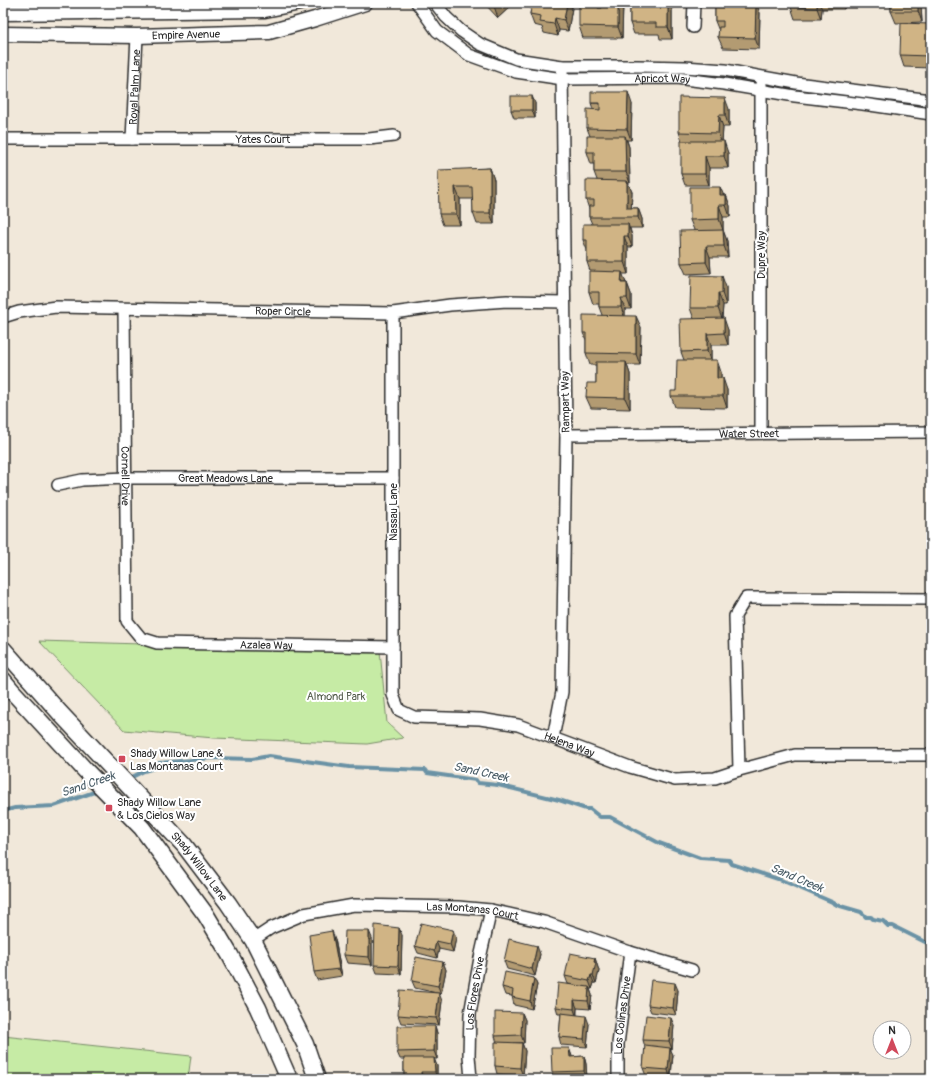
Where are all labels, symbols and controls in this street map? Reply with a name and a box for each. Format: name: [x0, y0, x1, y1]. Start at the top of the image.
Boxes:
street label: Empire Avenue: [152, 27, 221, 43]
street label: Royal Palm Lane: [127, 49, 143, 125]
street label: Apricot Way: [634, 72, 691, 87]
street label: Yates Court: [235, 133, 291, 146]
street label: Dupre Way: [755, 231, 768, 279]
street label: Roper Circle: [255, 305, 311, 319]
street label: Rampart Way: [558, 371, 573, 433]
street label: Water Street: [719, 427, 780, 441]
street label: Cornell Drive: [118, 446, 132, 506]
street label: Great Meadows Lane: [178, 472, 273, 485]
street label: Nassau Lane: [387, 483, 400, 541]
street label: Azalea Way: [240, 638, 293, 652]
park label: Almond Park: [307, 690, 366, 703]
street label: Helena Way: [542, 729, 596, 760]
place label: Shady Willow Lane & Las Montanas Court: [130, 747, 223, 773]
marker: Shady Willow Lane & Las Montanas Court: [117, 754, 127, 764]
water label: Sand Creek: [452, 759, 511, 786]
water label: Sand Creek: [59, 768, 118, 801]
place label: Shady Willow Lane & Los Cielos Way: [117, 796, 202, 822]
marker: Shady Willow Lane & Los Cielos Way: [104, 803, 114, 813]
street label: Shady Willow Lane: [168, 829, 230, 904]
water label: Sand Creek: [768, 861, 826, 897]
street label: Las Montanas Court: [426, 900, 520, 923]
street label: Los Flores Drive: [464, 955, 487, 1031]
street label: Los Colinas Drive: [612, 975, 634, 1054]
north arrow: [872, 1020, 912, 1060]
text: N: [888, 1024, 896, 1037]

